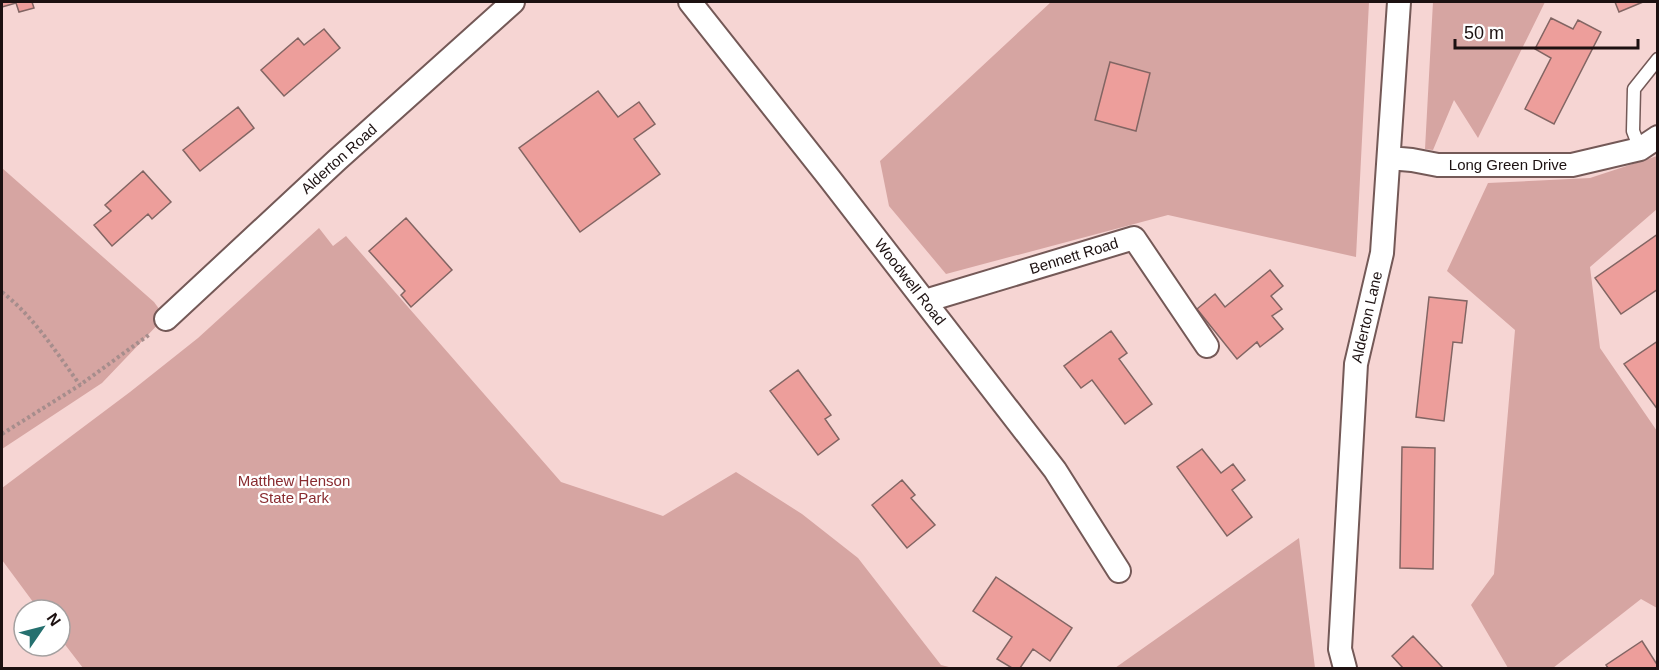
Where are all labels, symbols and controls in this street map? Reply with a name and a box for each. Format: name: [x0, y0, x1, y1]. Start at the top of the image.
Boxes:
scale bar: [1455, 12, 1638, 50]
text: 50 m: [1464, 23, 1504, 43]
street label: Alderton Road: [297, 120, 380, 197]
street label: Long Green Drive: [1449, 156, 1567, 173]
street label: Bennett Road: [1027, 234, 1120, 277]
street label: Woodwell Road: [871, 235, 949, 328]
street label: Alderton Lane: [1348, 269, 1385, 364]
park label: Matthew Henson State Park: [238, 472, 350, 506]
north arrow: [12, 598, 72, 658]
text: N: [44, 610, 64, 629]

